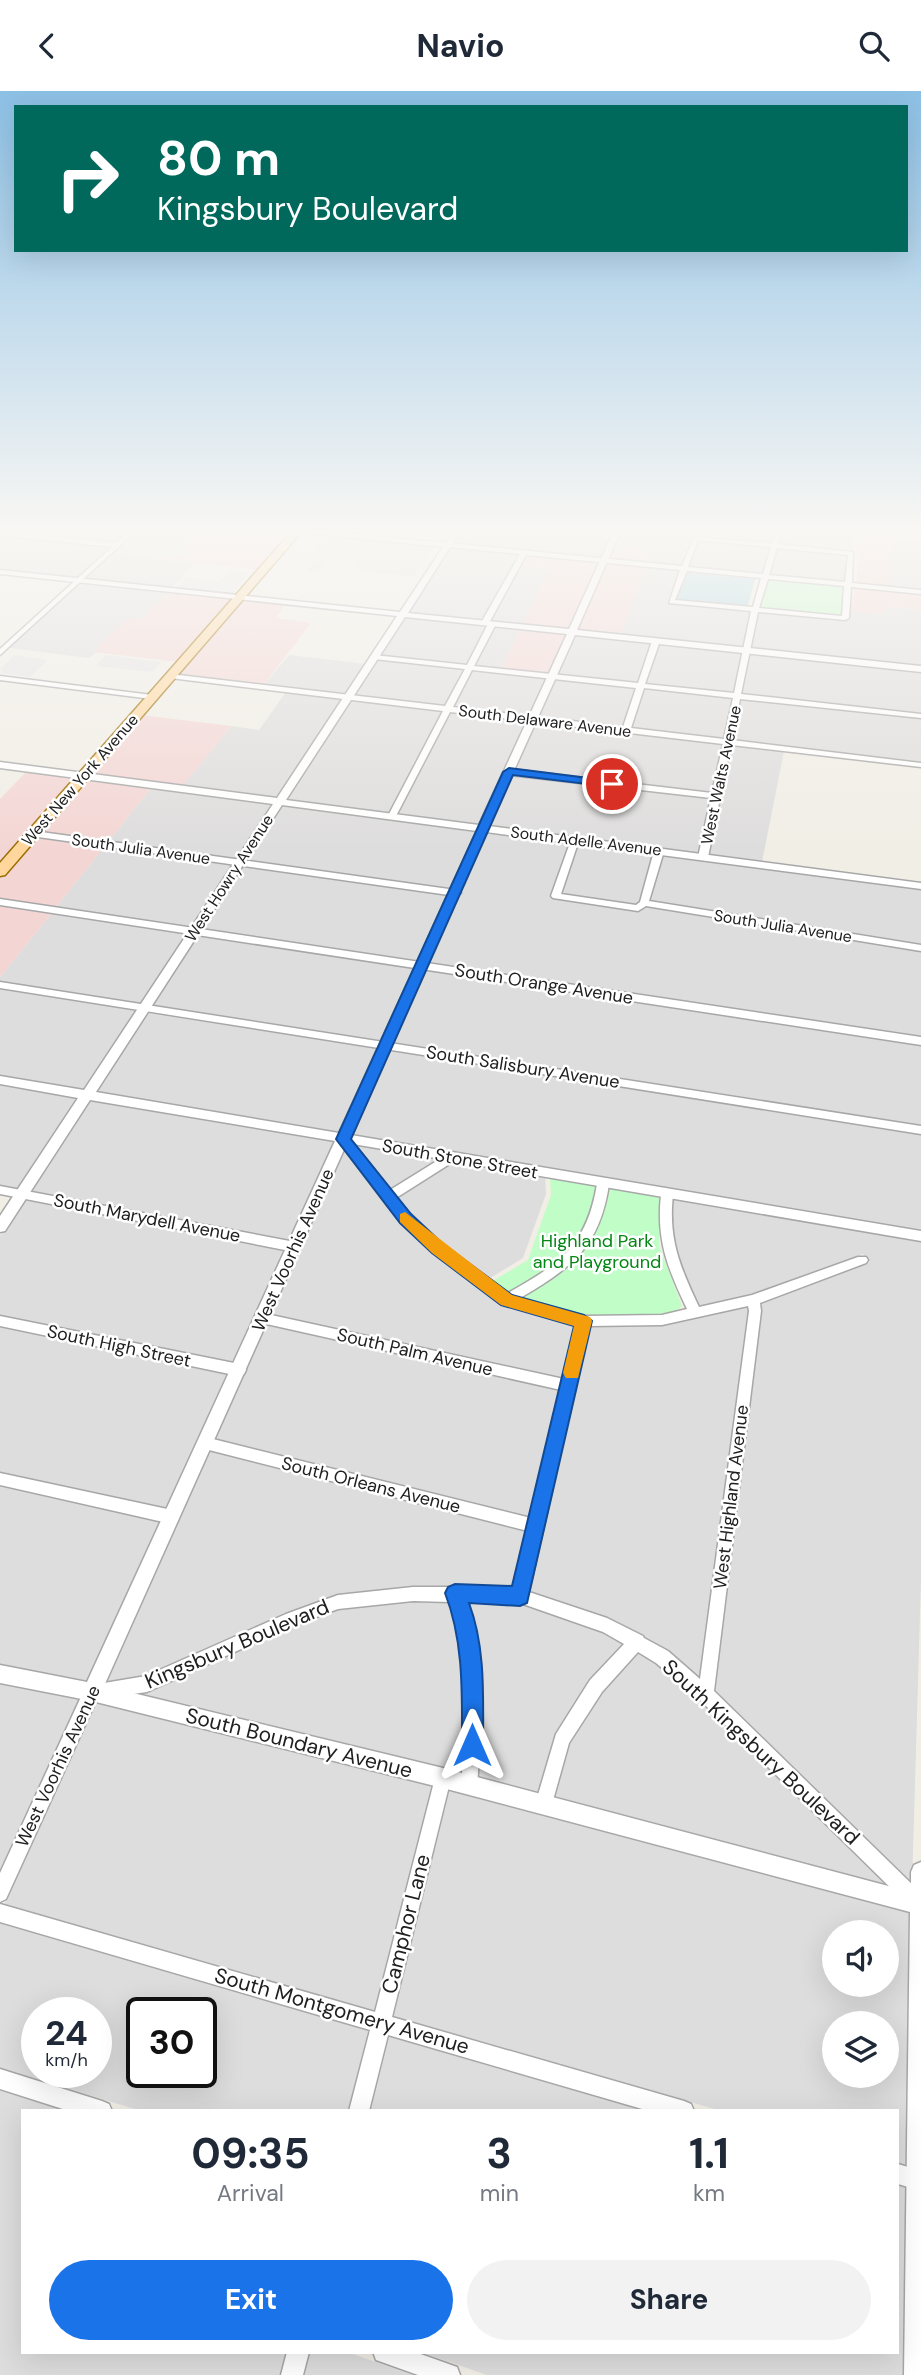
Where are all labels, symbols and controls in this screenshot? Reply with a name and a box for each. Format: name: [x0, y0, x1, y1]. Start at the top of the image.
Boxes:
text: Navio: [417, 25, 504, 67]
icon: back: [28, 27, 66, 65]
icon: search: [855, 27, 893, 65]
text: 80 m: [157, 126, 280, 190]
icon: right: [42, 133, 133, 224]
text: Kingsbury Boulevard: [157, 188, 458, 230]
street label: South Delaware Avenue: [457, 700, 633, 742]
street label: West Walts Avenue: [696, 703, 746, 847]
street label: West New York Avenue: [17, 710, 143, 850]
pin: [582, 754, 642, 814]
icon: arrive: [593, 765, 631, 803]
street label: West Howry Avenue: [180, 810, 278, 946]
street label: South Adelle Avenue: [509, 821, 663, 861]
street label: South Julia Avenue: [70, 829, 212, 869]
street label: South Julia Avenue: [712, 905, 854, 947]
street label: South Orange Avenue: [453, 958, 635, 1010]
street label: South Salisbury Avenue: [425, 1040, 621, 1094]
street label: South Stone Street: [380, 1133, 540, 1185]
street label: West Voorhis Avenue: [246, 1165, 340, 1335]
street label: South Marydell Avenue: [52, 1188, 242, 1248]
park label: Highland Park and Playground: [533, 1229, 661, 1274]
street label: South High Street: [45, 1319, 193, 1373]
street label: South Palm Avenue: [335, 1322, 495, 1382]
street label: West Highland Avenue: [708, 1403, 754, 1591]
street label: South Orleans Avenue: [279, 1451, 463, 1519]
street label: Kingsbury Boulevard: [141, 1592, 333, 1696]
street label: South Kingsbury Boulevard: [656, 1653, 866, 1851]
street label: West Voorhis Avenue: [10, 1681, 106, 1851]
street label: South Boundary Avenue: [183, 1701, 415, 1785]
position arrow: [435, 1708, 509, 1782]
street label: Camphor Lane: [375, 1851, 437, 1997]
map controls: [822, 1920, 899, 2088]
button: sound: [822, 1920, 899, 1997]
street label: South Montgomery Avenue: [211, 1961, 473, 2061]
speed limit sign: 30: [126, 1997, 217, 2088]
text: 24: [45, 2010, 88, 2056]
button: layers: [822, 2011, 899, 2088]
text: km/h: [45, 2048, 88, 2072]
text: 09:35: [191, 2126, 310, 2181]
text: 3: [487, 2126, 512, 2181]
text: 1.1: [689, 2126, 729, 2181]
text: Arrival: [217, 2178, 284, 2208]
text: min: [480, 2178, 519, 2208]
text: km: [693, 2178, 725, 2208]
button: Exit: [49, 2260, 453, 2340]
button: Share: [467, 2260, 871, 2340]

